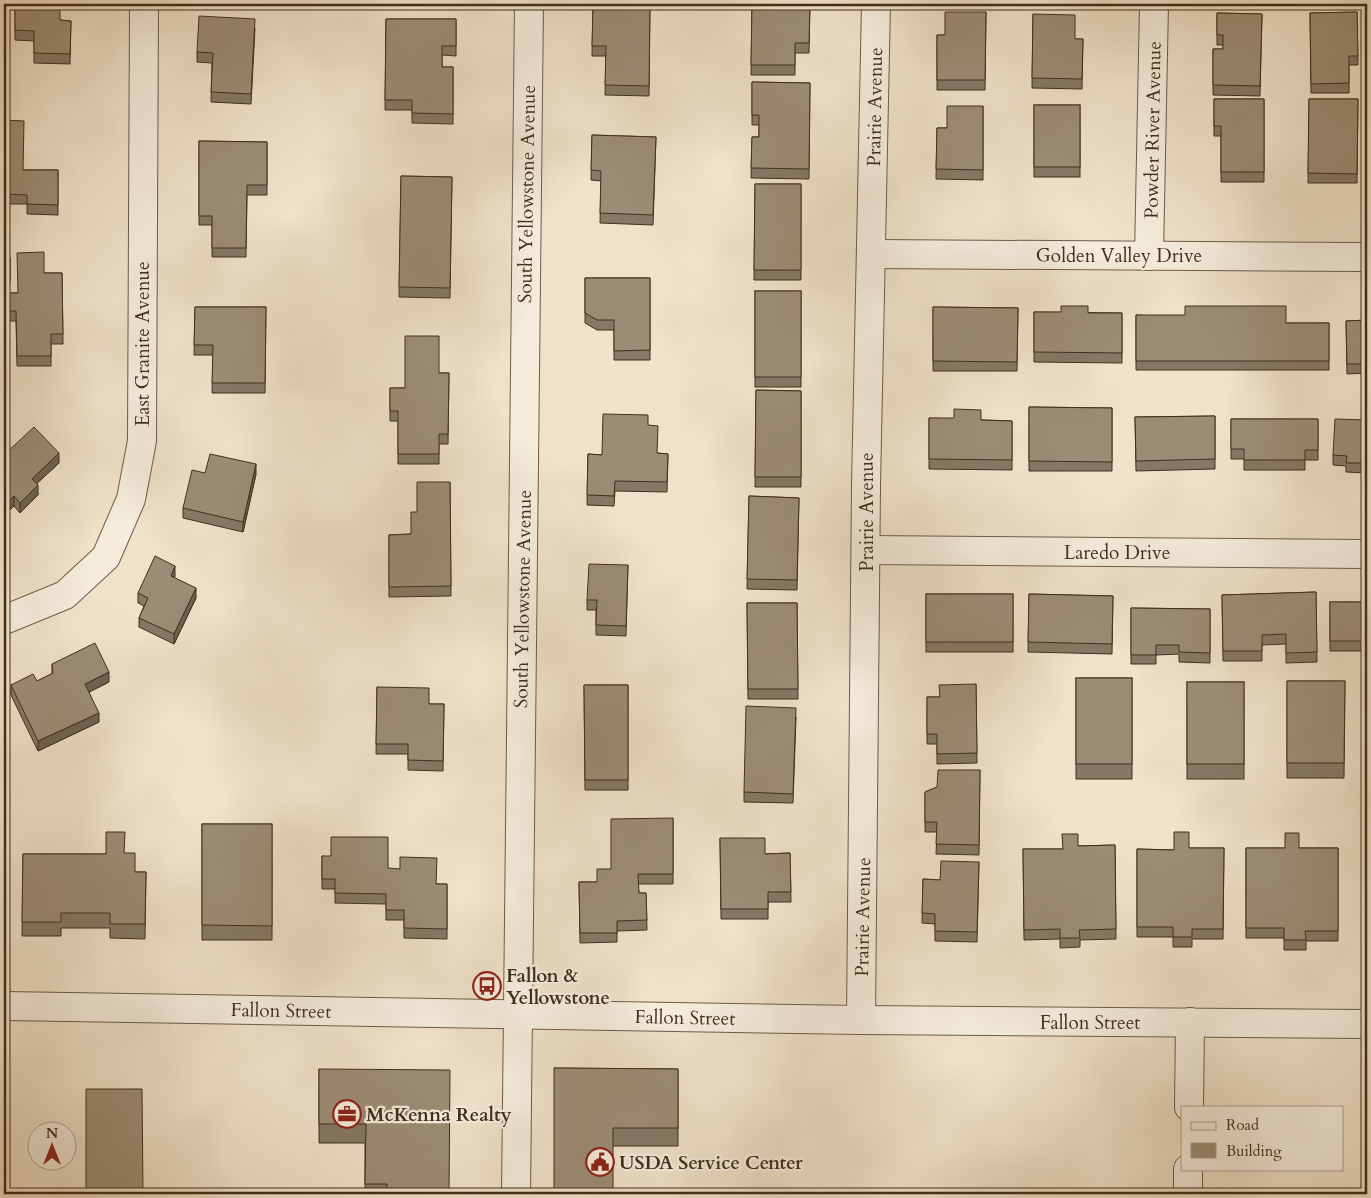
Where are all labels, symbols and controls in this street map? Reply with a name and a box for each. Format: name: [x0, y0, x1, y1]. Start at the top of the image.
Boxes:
street label: Powder River Avenue: [1138, 41, 1168, 219]
street label: Prairie Avenue: [861, 47, 889, 167]
street label: South Yellowstone Avenue: [512, 85, 542, 303]
street label: Golden Valley Drive: [1036, 243, 1202, 269]
street label: East Granite Avenue: [130, 261, 156, 427]
street label: Prairie Avenue: [854, 452, 880, 572]
street label: South Yellowstone Avenue: [508, 490, 538, 708]
street label: Laredo Drive: [1064, 540, 1170, 566]
street label: Prairie Avenue: [849, 857, 877, 977]
place label: Fallon & Yellowstone: [506, 963, 610, 1011]
bus stop icon: Fallon & Yellowstone: [472, 971, 502, 1001]
street label: Fallon Street: [230, 997, 331, 1025]
street label: Fallon Street: [634, 1004, 735, 1032]
street label: Fallon Street: [1040, 1010, 1140, 1036]
office icon: McKenna Realty: [332, 1099, 362, 1129]
place label: McKenna Realty: [366, 1102, 512, 1128]
legend: [1181, 1106, 1344, 1170]
text: Road: [1226, 1115, 1259, 1135]
north arrow: [28, 1120, 78, 1170]
text: N: [46, 1124, 58, 1143]
text: Building: [1226, 1141, 1282, 1161]
public building icon: USDA Service Center: [585, 1147, 615, 1177]
place label: USDA Service Center: [619, 1150, 803, 1176]

